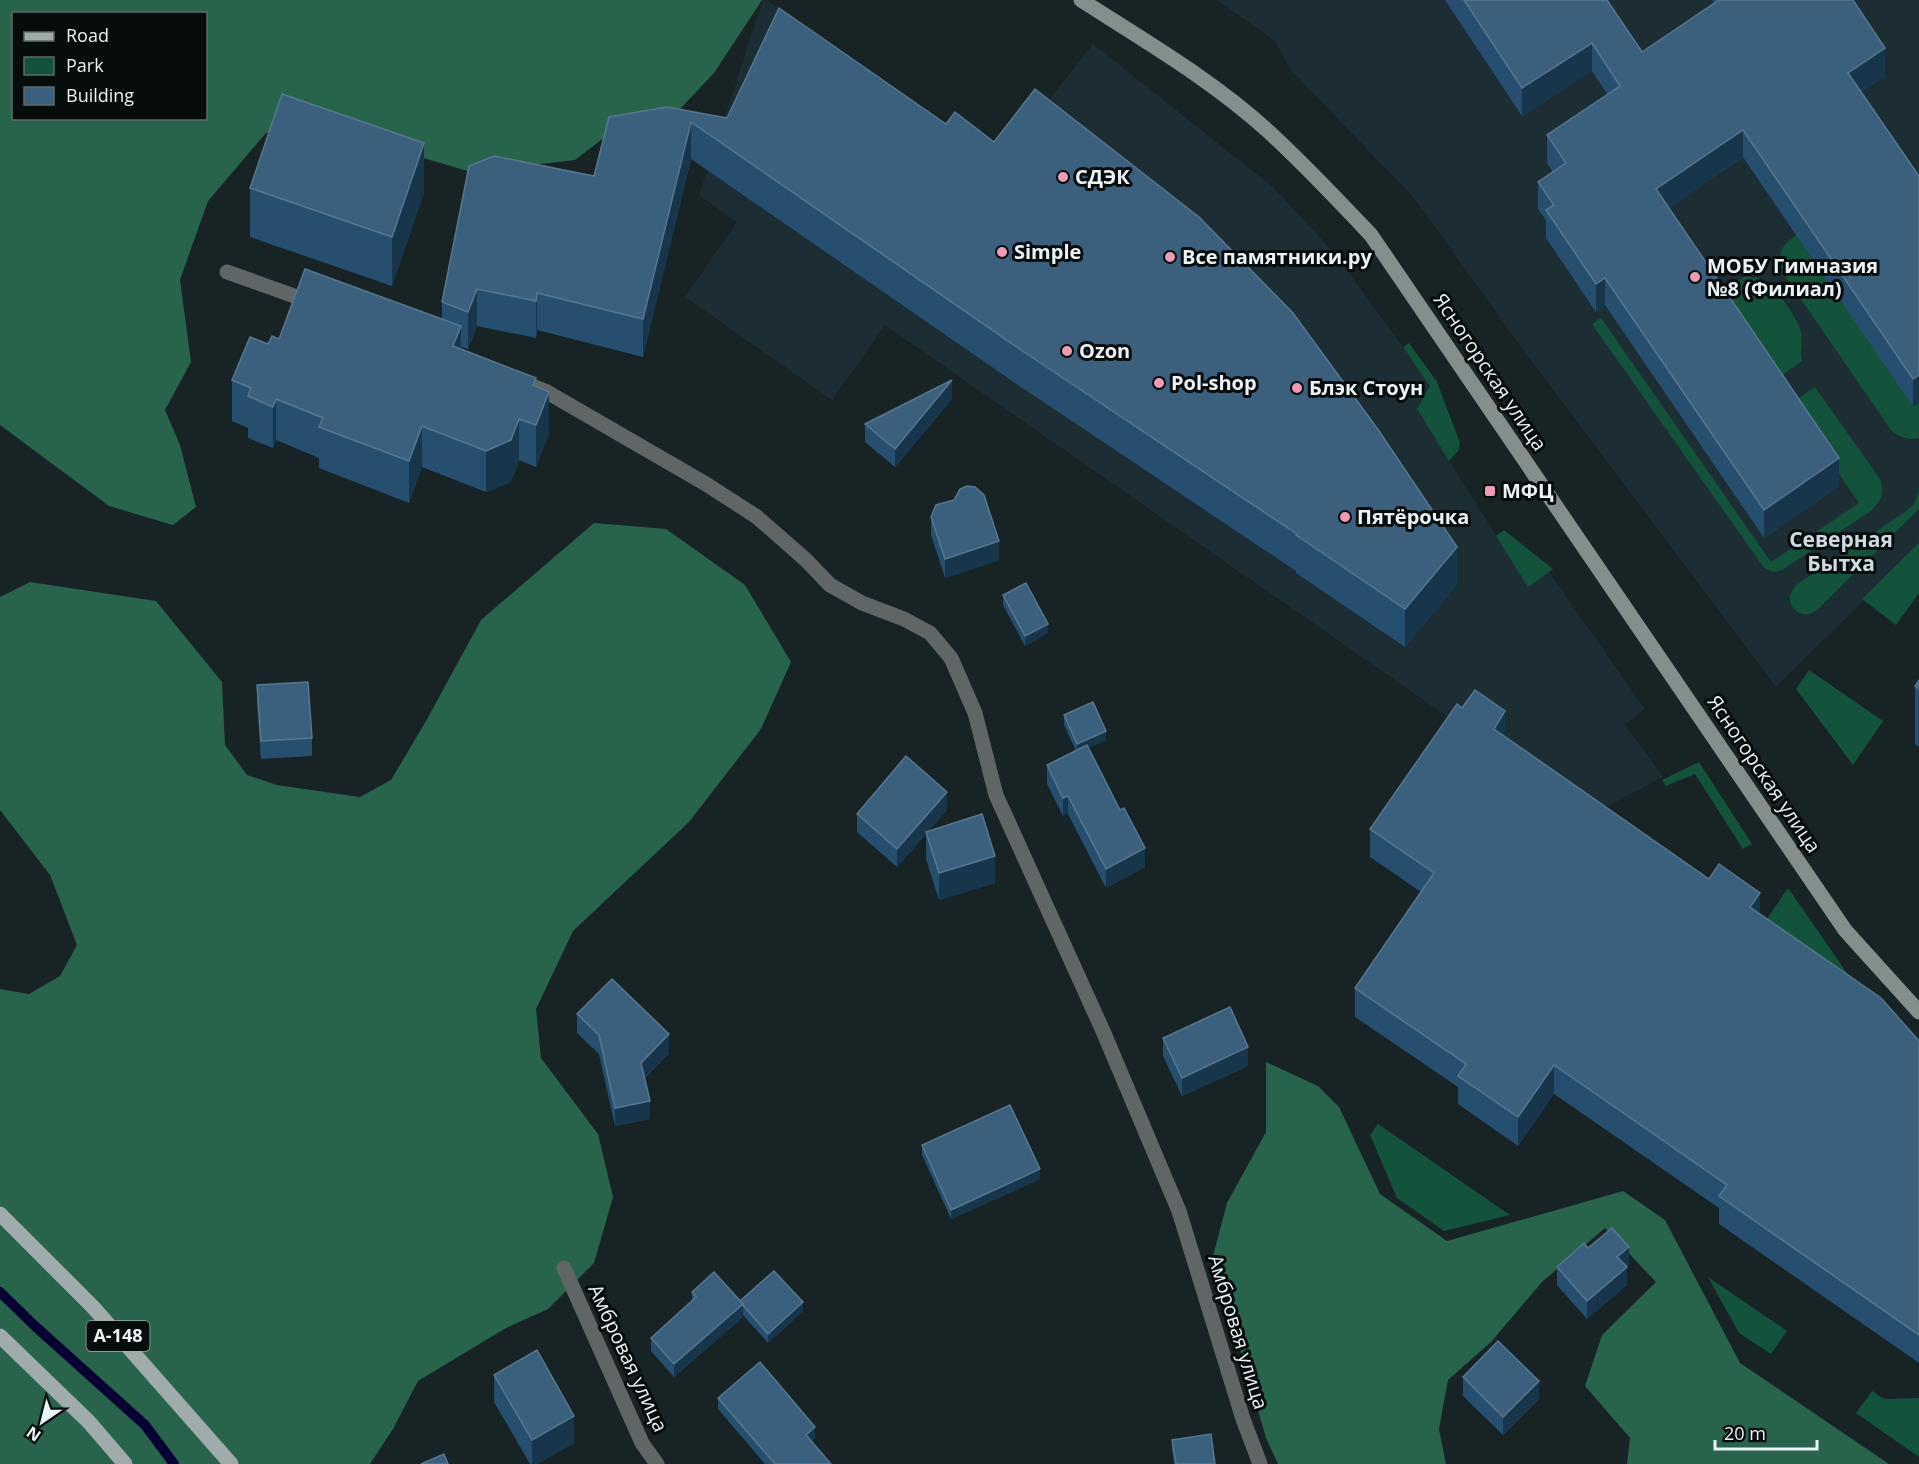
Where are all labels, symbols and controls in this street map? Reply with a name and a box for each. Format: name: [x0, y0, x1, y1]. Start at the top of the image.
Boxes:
legend: [12, 12, 207, 120]
text: Road: [66, 23, 109, 47]
text: Park: [66, 53, 104, 77]
text: Building: [66, 83, 134, 107]
place label: СДЭК: [1075, 163, 1130, 190]
marker: СДЭК: [1056, 170, 1070, 184]
place label: Simple: [1014, 238, 1081, 265]
place label: Все памятники.ру: [1182, 243, 1372, 270]
marker: Simple: [995, 245, 1009, 259]
marker: Все памятники.ру: [1163, 250, 1177, 264]
place label: МОБУ Гимназия №8 (Филиал): [1707, 252, 1878, 302]
marker: МОБУ Гимназия №8 (Филиал): [1688, 270, 1702, 284]
street label: Ясногорская улица: [1428, 288, 1553, 456]
place label: Ozon: [1079, 337, 1130, 364]
marker: Ozon: [1060, 344, 1074, 358]
place label: Pol-shop: [1171, 369, 1257, 396]
place label: Блэк Стоун: [1309, 374, 1423, 401]
marker: Pol-shop: [1152, 376, 1166, 390]
marker: Блэк Стоун: [1290, 381, 1304, 395]
place label: МФЦ: [1502, 477, 1554, 504]
marker: МФЦ: [1483, 484, 1497, 498]
place label: Пятёрочка: [1357, 503, 1469, 530]
marker: Пятёрочка: [1338, 510, 1352, 524]
district label: Северная Бытха: [1789, 525, 1893, 577]
street label: Ясногорская улица: [1702, 690, 1827, 858]
street label: Амбровая улица: [1202, 1251, 1275, 1412]
street label: Амбровая улица: [582, 1280, 675, 1436]
road number: А-148: [86, 1321, 150, 1351]
north arrow: [12, 1392, 72, 1452]
scale bar: [1715, 1413, 1817, 1451]
text: 20 m: [1724, 1421, 1766, 1445]
text: N: [22, 1422, 45, 1447]

